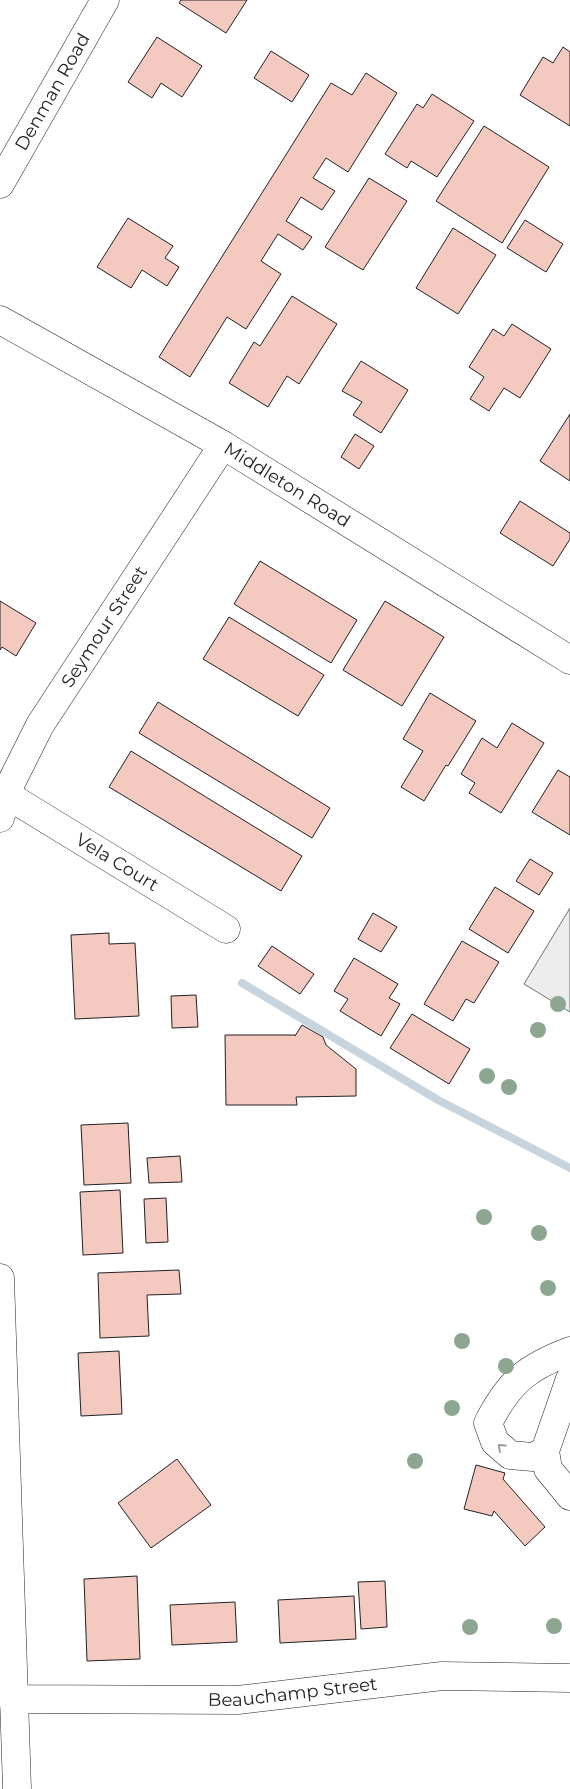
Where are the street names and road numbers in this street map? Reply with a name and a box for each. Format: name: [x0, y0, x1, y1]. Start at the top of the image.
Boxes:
street label: Denman Road: [10, 29, 95, 155]
street label: Middleton Road: [220, 437, 354, 532]
street label: Seymour Street: [57, 562, 152, 692]
street label: Vela Court: [72, 829, 163, 896]
street label: Beauchamp Street: [208, 1673, 378, 1711]

